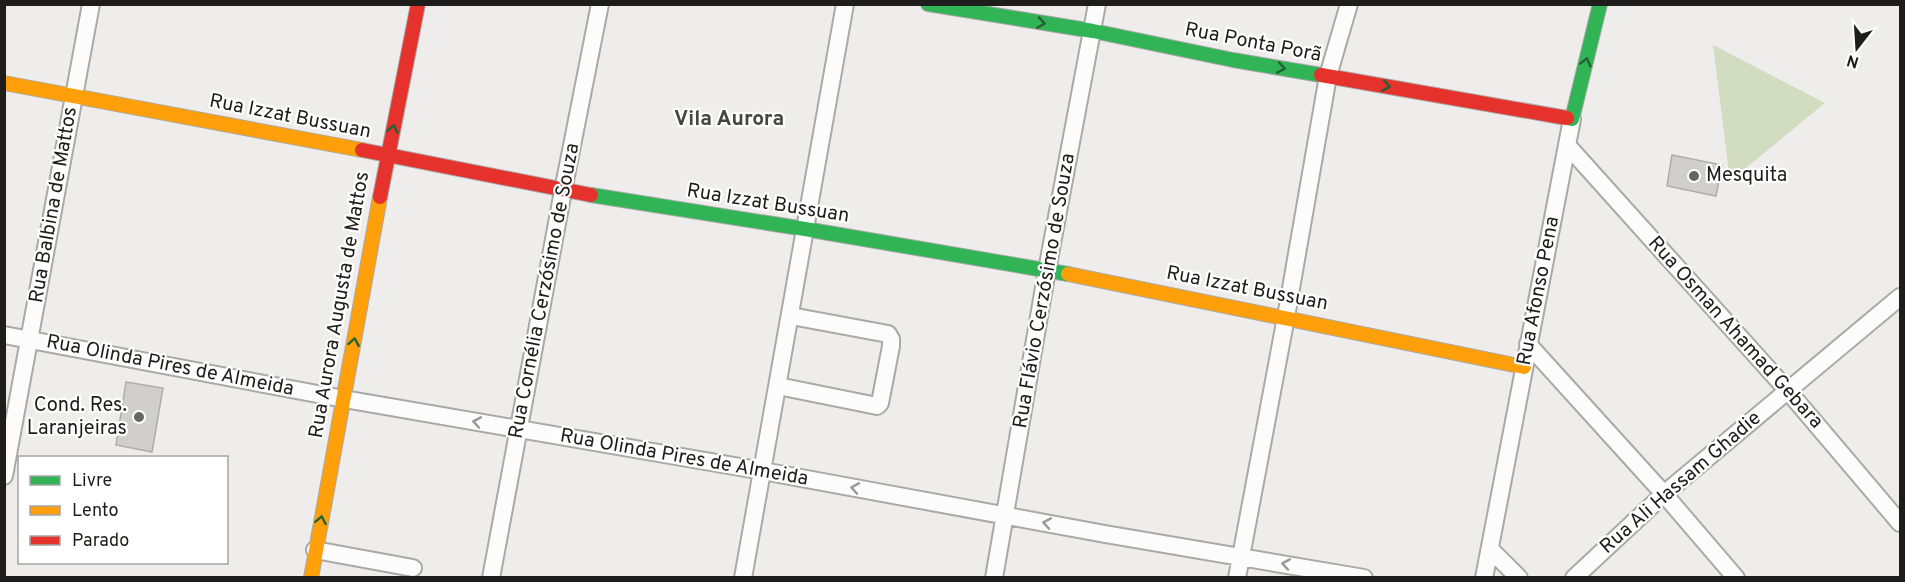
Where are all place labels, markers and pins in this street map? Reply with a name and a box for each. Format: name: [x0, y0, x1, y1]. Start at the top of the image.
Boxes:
place label: Mesquita: [1706, 163, 1787, 189]
marker: Mesquita: [1687, 169, 1701, 183]
place label: Cond. Res. Laranjeiras: [27, 393, 127, 442]
marker: Cond. Res. Laranjeiras: [132, 410, 146, 424]

